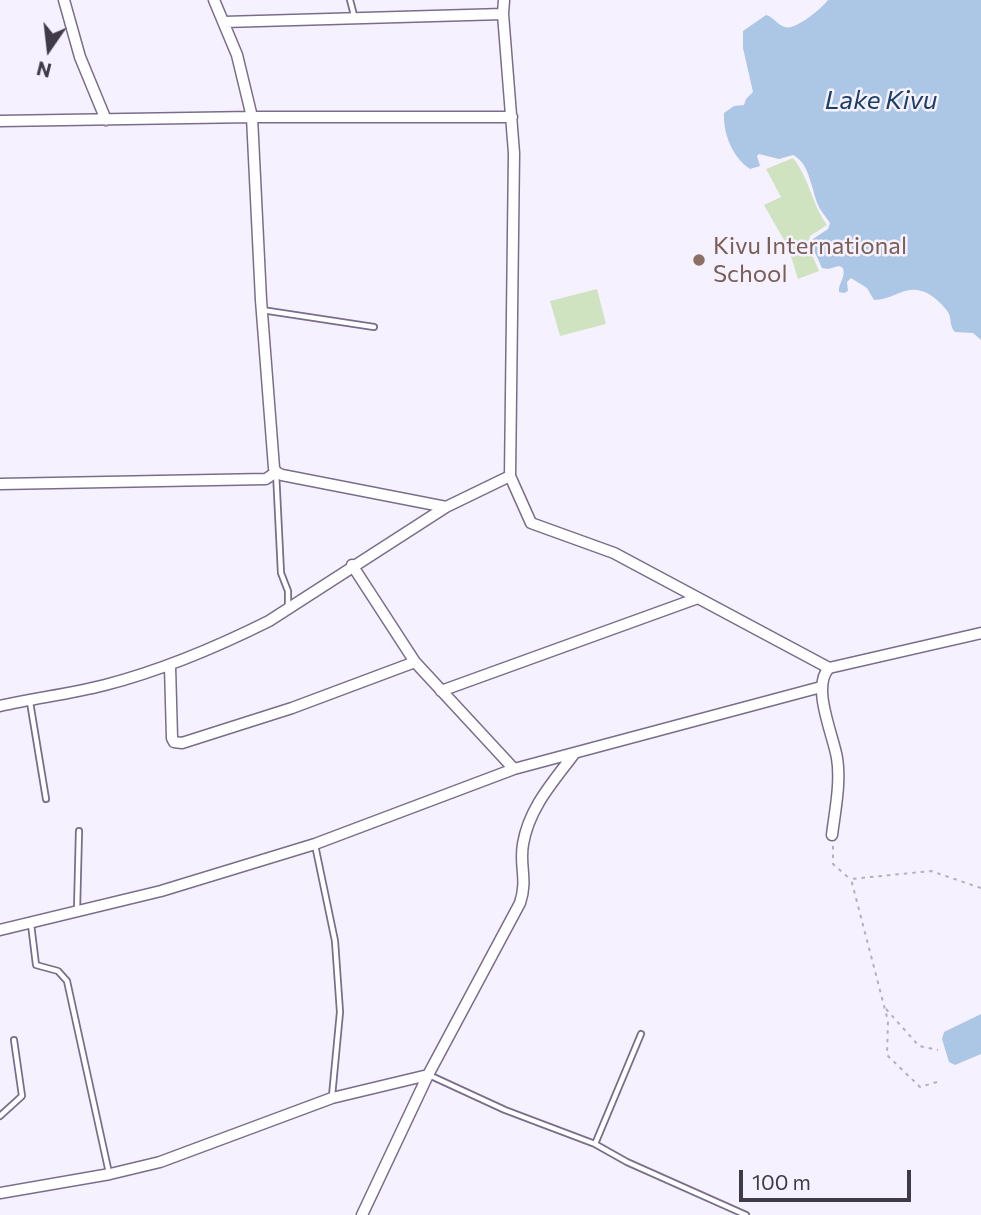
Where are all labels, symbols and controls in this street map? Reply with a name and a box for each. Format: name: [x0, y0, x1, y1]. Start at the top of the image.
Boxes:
north arrow: [14, 14, 84, 84]
text: N: [34, 57, 54, 83]
water label: Lake Kivu: [825, 84, 937, 116]
place label: Kivu International School: [713, 232, 907, 288]
marker: Kivu International School: [691, 252, 707, 268]
scale bar: [743, 1156, 914, 1200]
text: 100 m: [752, 1169, 811, 1194]

